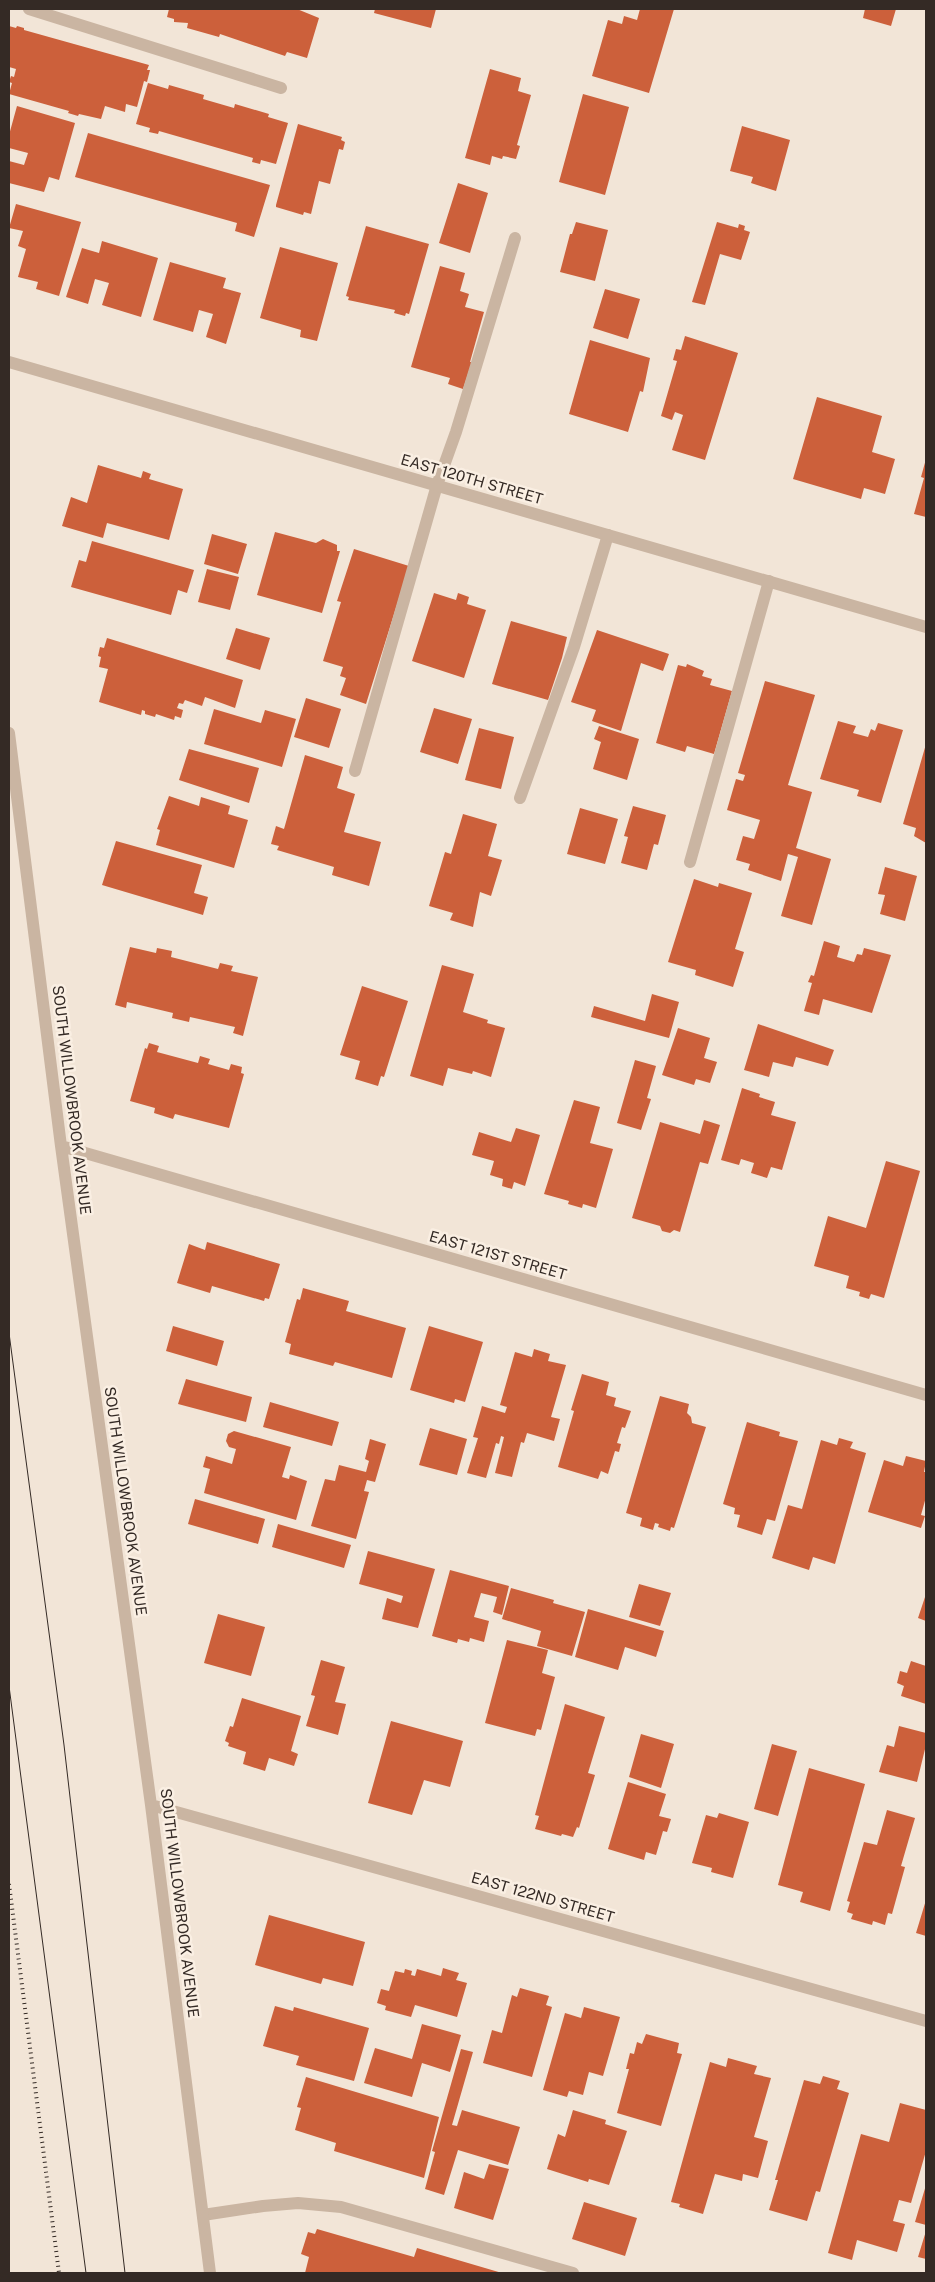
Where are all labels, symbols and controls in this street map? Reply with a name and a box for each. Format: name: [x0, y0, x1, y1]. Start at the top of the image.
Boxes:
street label: EAST 120TH STREET: [399, 451, 545, 507]
street label: SOUTH WILLOWBROOK AVENUE: [49, 984, 95, 1216]
street label: EAST 121ST STREET: [427, 1227, 569, 1283]
street label: SOUTH WILLOWBROOK AVENUE: [102, 1385, 150, 1617]
street label: SOUTH WILLOWBROOK AVENUE: [157, 1787, 203, 2019]
street label: EAST 122ND STREET: [469, 1868, 617, 1926]

